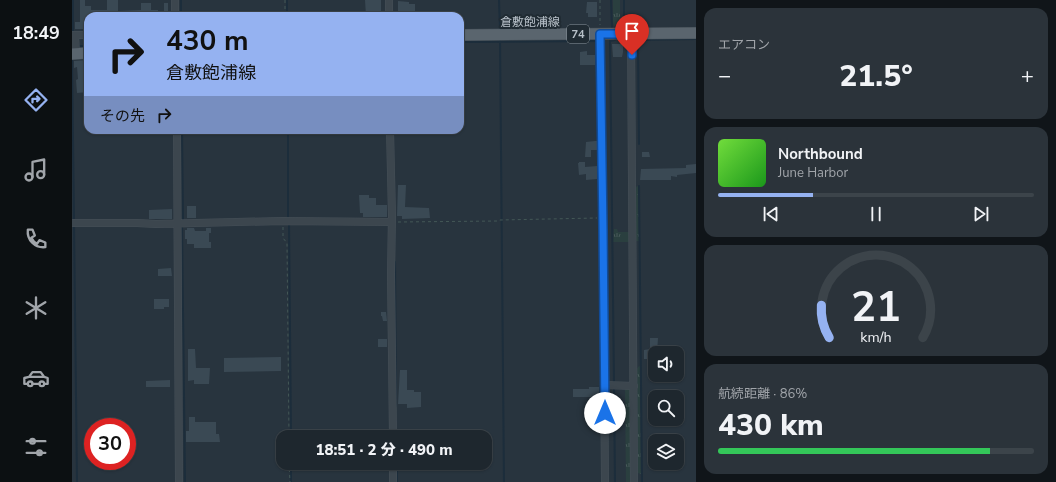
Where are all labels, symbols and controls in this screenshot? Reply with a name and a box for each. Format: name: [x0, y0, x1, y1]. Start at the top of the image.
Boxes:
street label: 倉敷飽浦線: [500, 14, 560, 30]
pin: [615, 14, 649, 55]
icon: arrive: [621, 20, 643, 42]
text: 18:49: [12, 21, 60, 45]
text: 430 m: [166, 22, 249, 60]
road number: 74: [567, 25, 589, 43]
icon: right: [100, 28, 152, 80]
text: エアコン: [718, 36, 770, 54]
text: 21.5°: [839, 56, 913, 97]
text: 倉敷飽浦線: [166, 61, 256, 85]
text: −: [718, 61, 731, 91]
text: +: [1021, 61, 1034, 91]
icon: directions: [22, 86, 50, 114]
icon: right: [153, 104, 175, 126]
text: その先: [100, 106, 145, 126]
text: Northbound: [778, 144, 863, 164]
icon: music: [22, 156, 50, 184]
text: June Harbor: [778, 164, 848, 182]
icon: previous: [760, 203, 782, 225]
icon: pause: [865, 203, 887, 225]
icon: next: [970, 203, 992, 225]
icon: phone: [22, 225, 50, 253]
text: 21: [851, 279, 901, 336]
icon: climate: [22, 294, 50, 322]
text: km/h: [860, 328, 892, 347]
map controls: [648, 346, 684, 470]
button: sound: [648, 346, 684, 382]
icon: car: [22, 364, 50, 392]
text: 航続距離 · 86%: [718, 385, 807, 403]
button: search: [648, 390, 684, 426]
position arrow: [584, 392, 626, 434]
text: 430 km: [718, 405, 824, 446]
speed limit sign: 30: [84, 418, 136, 470]
icon: filters: [22, 433, 50, 461]
button: layers: [648, 434, 684, 470]
text: 18:51 · 2 分 · 490 m: [315, 440, 453, 460]

